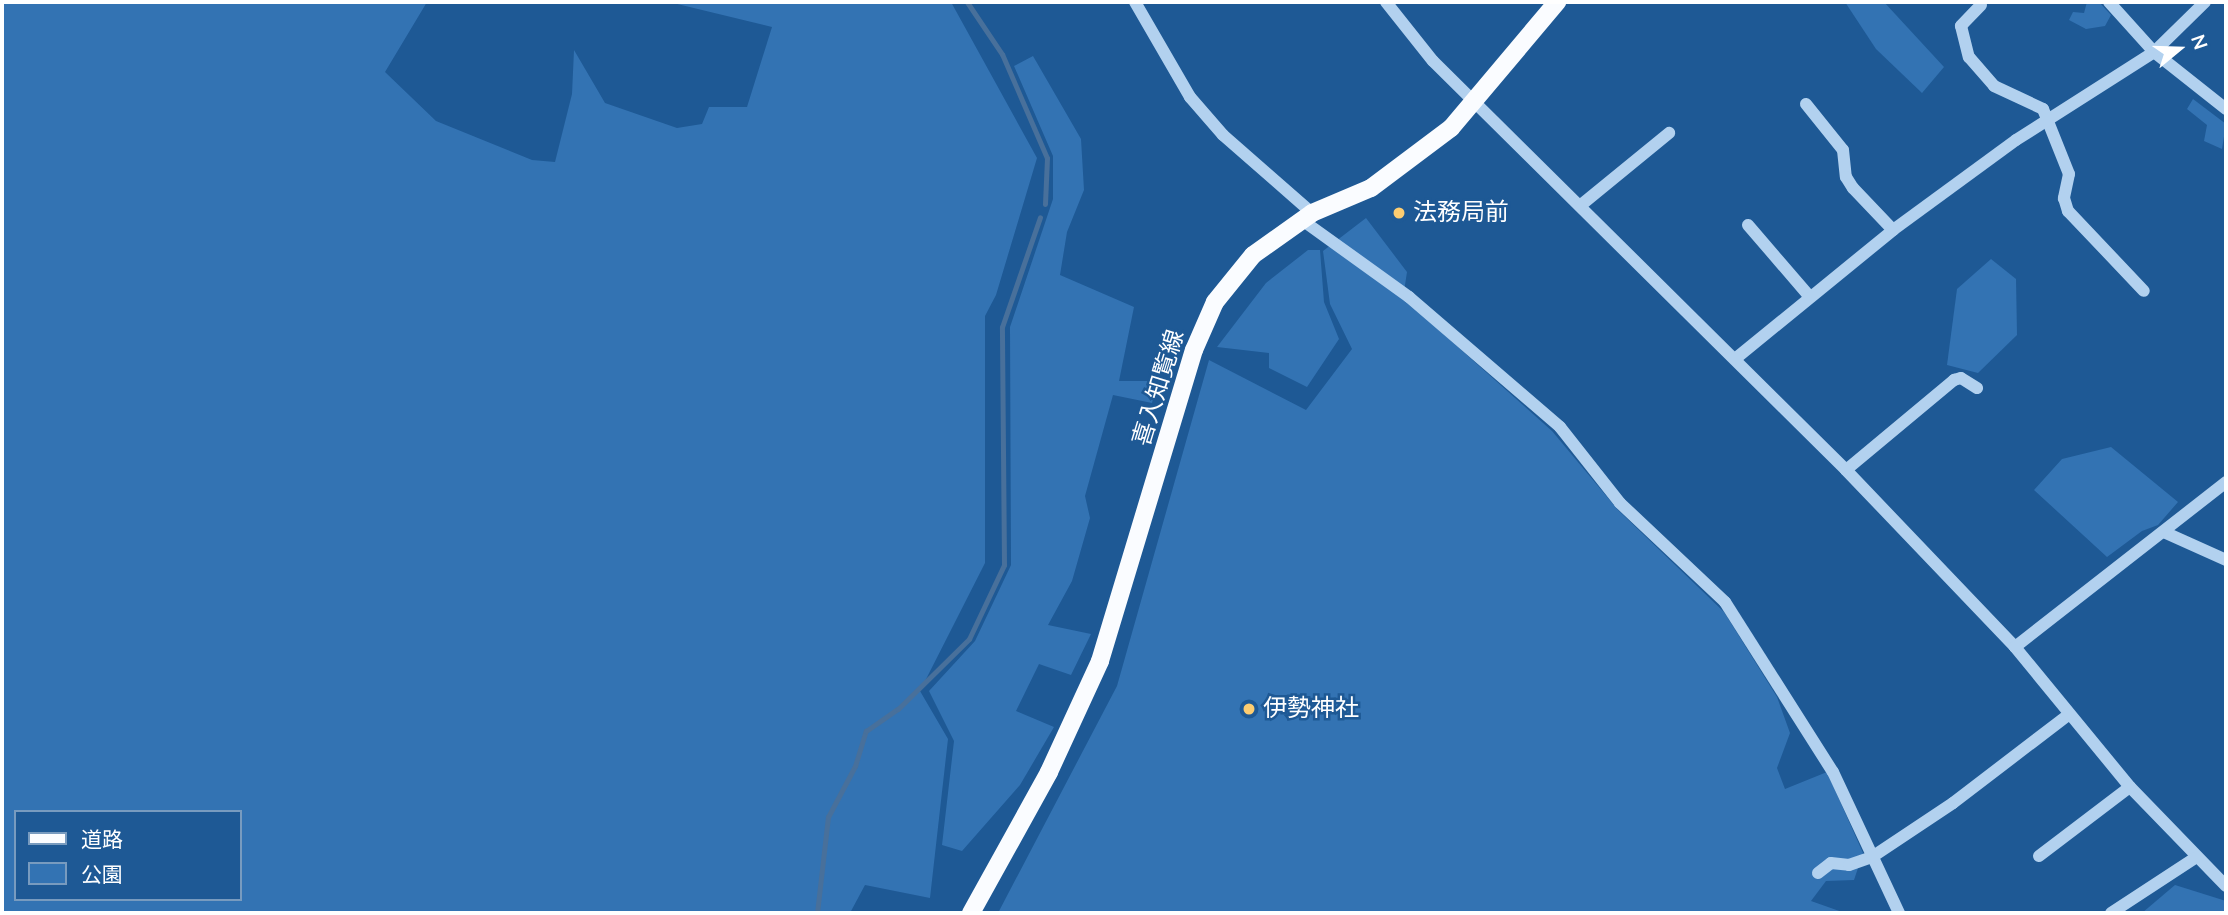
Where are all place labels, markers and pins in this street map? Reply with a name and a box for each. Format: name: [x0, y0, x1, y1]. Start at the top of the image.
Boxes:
place label: 法務局前: [1413, 199, 1509, 227]
marker: 法務局前: [1391, 205, 1407, 221]
place label: 伊勢神社: [1263, 695, 1359, 723]
marker: 伊勢神社: [1241, 701, 1257, 717]

